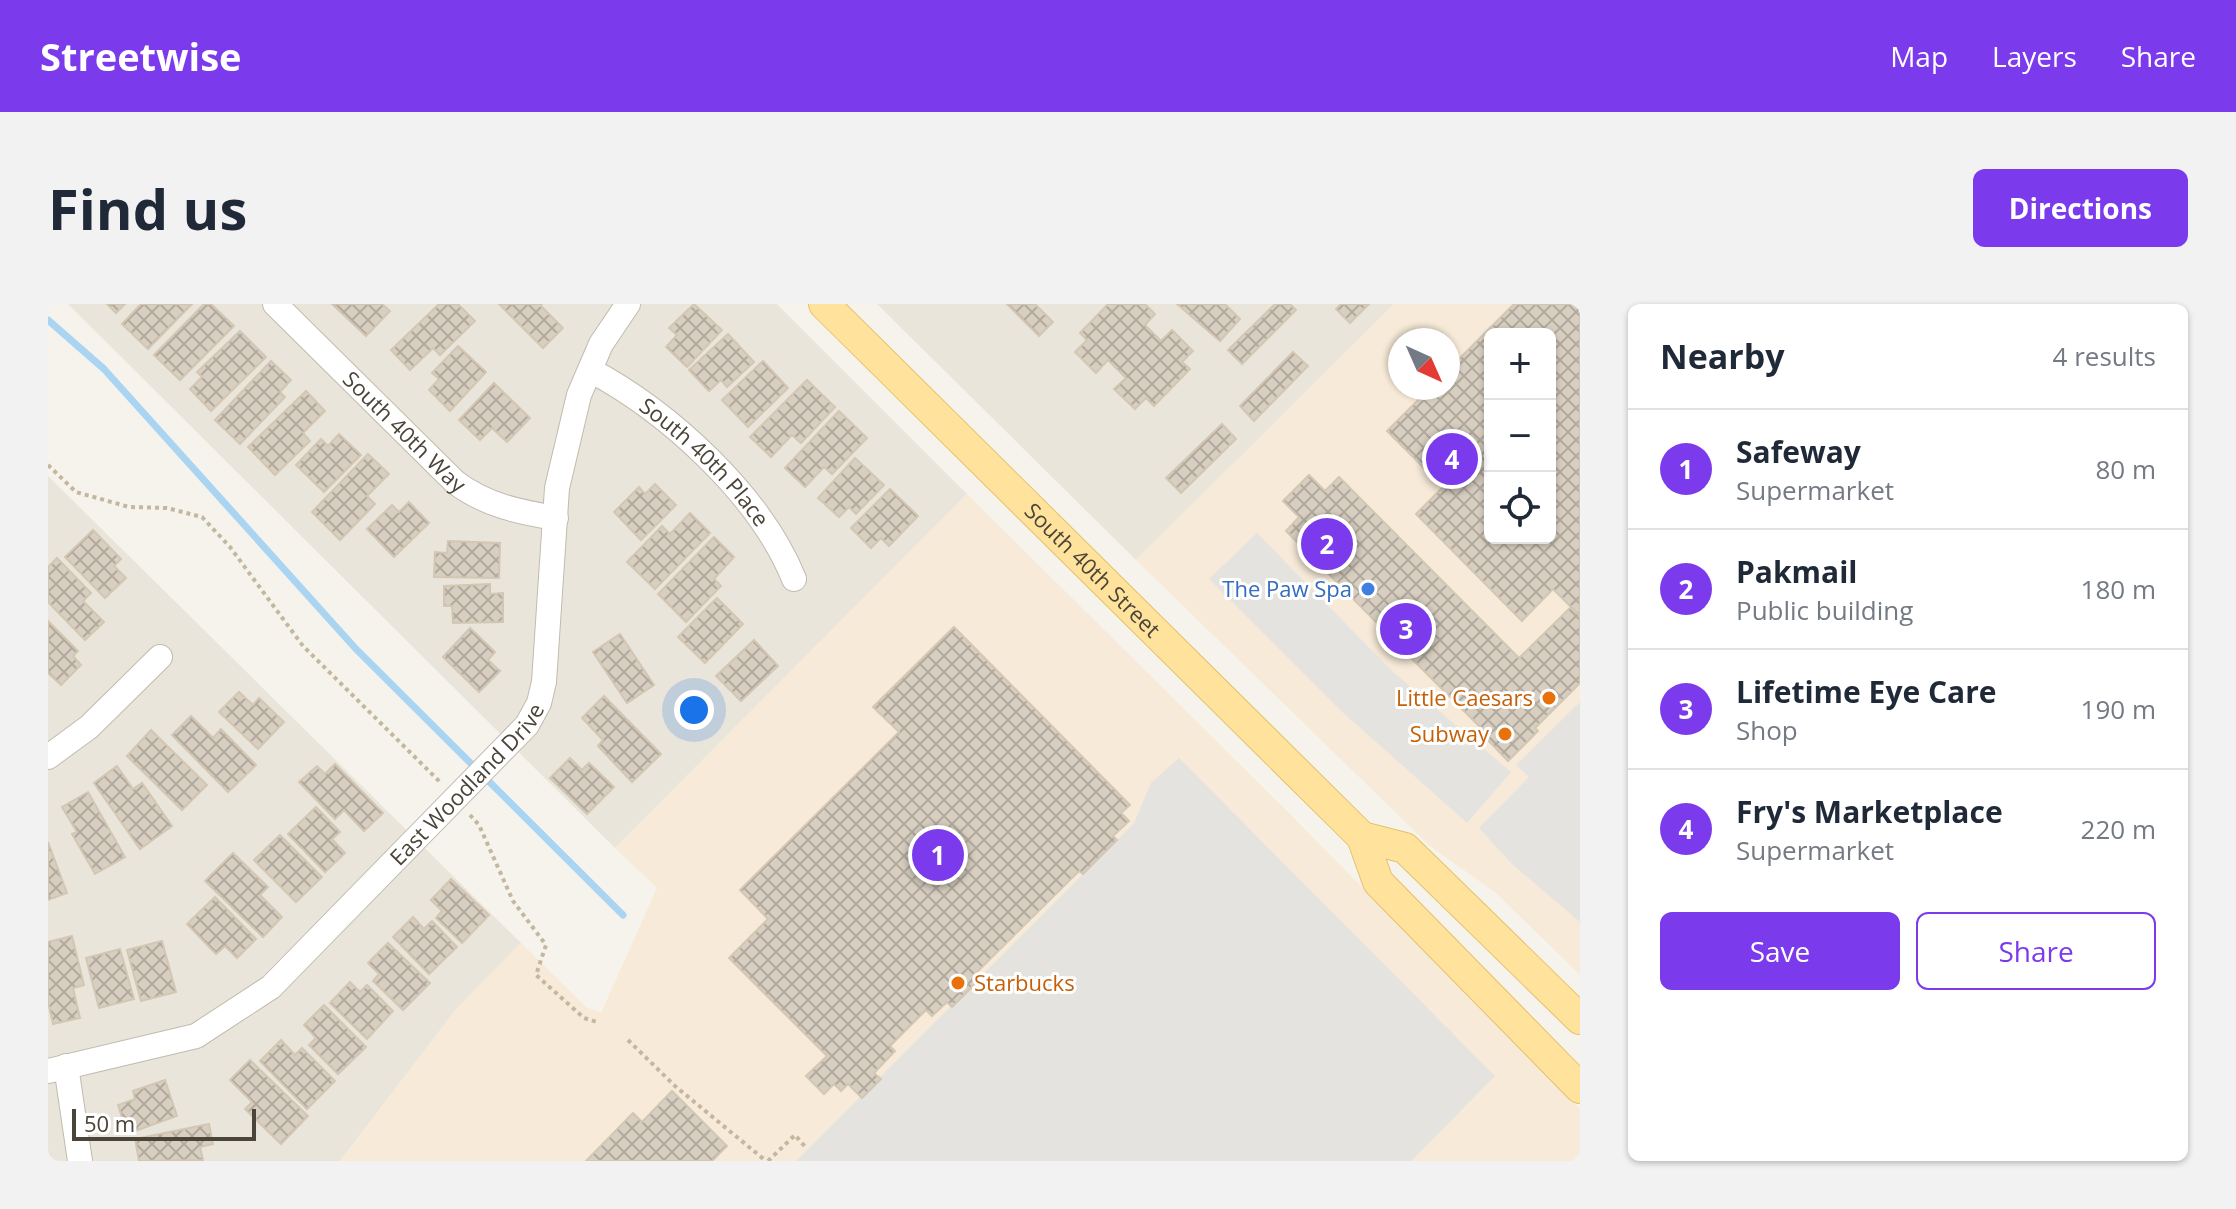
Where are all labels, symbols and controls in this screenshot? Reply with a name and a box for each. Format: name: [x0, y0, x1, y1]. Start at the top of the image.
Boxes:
text: Streetwise: [40, 30, 242, 82]
text: Map: [1890, 37, 1948, 75]
text: Layers: [1992, 37, 2077, 75]
text: Share: [2121, 37, 2196, 75]
button: Directions: [1973, 169, 2188, 247]
text: Find us: [48, 170, 247, 246]
north arrow: [1388, 328, 1460, 400]
map controls: [1484, 328, 1556, 544]
button: +: [1484, 328, 1556, 400]
text: Nearby: [1660, 333, 1785, 379]
text: 4 results: [2053, 338, 2156, 374]
street label: South 40th Way: [337, 364, 473, 500]
street label: South 40th Place: [634, 390, 777, 532]
button: −: [1484, 400, 1556, 472]
pin: 4: [1426, 429, 1478, 489]
text: Safeway: [1736, 431, 1861, 472]
text: 1: [1679, 451, 1693, 487]
text: 80 m: [2095, 451, 2156, 487]
button: locate: [1484, 472, 1556, 544]
text: Supermarket: [1736, 472, 1894, 508]
street label: South 40th Street: [1019, 495, 1168, 643]
pin: 2: [1301, 514, 1353, 574]
text: Pakmail: [1736, 551, 1857, 592]
text: 2: [1679, 571, 1693, 607]
text: 180 m: [2081, 571, 2156, 607]
place label: The Paw Spa: [1222, 573, 1352, 603]
marker: The Paw Spa: [1359, 580, 1377, 598]
text: Public building: [1736, 592, 1913, 628]
pin: 3: [1380, 599, 1432, 659]
text: Lifetime Eye Care: [1736, 671, 1997, 712]
place label: Little Caesars: [1396, 682, 1533, 712]
marker: Little Caesars: [1540, 689, 1558, 707]
your location: [674, 690, 714, 730]
text: 3: [1679, 691, 1693, 727]
text: 190 m: [2081, 691, 2156, 727]
street label: East Woodland Drive: [382, 697, 550, 871]
text: Shop: [1736, 712, 1798, 748]
place label: Subway: [1410, 718, 1490, 748]
marker: Subway: [1496, 725, 1514, 743]
text: Fry's Marketplace: [1736, 791, 2003, 832]
text: 4: [1679, 811, 1693, 847]
text: 220 m: [2081, 811, 2156, 847]
pin: 1: [912, 825, 964, 885]
text: Supermarket: [1736, 832, 1894, 868]
button: Save: [1660, 912, 1900, 990]
button: Share: [1916, 912, 2156, 990]
place label: Starbucks: [974, 967, 1075, 997]
marker: Starbucks: [949, 974, 967, 992]
scale bar: [72, 1105, 256, 1141]
text: 50 m: [84, 1108, 135, 1138]

